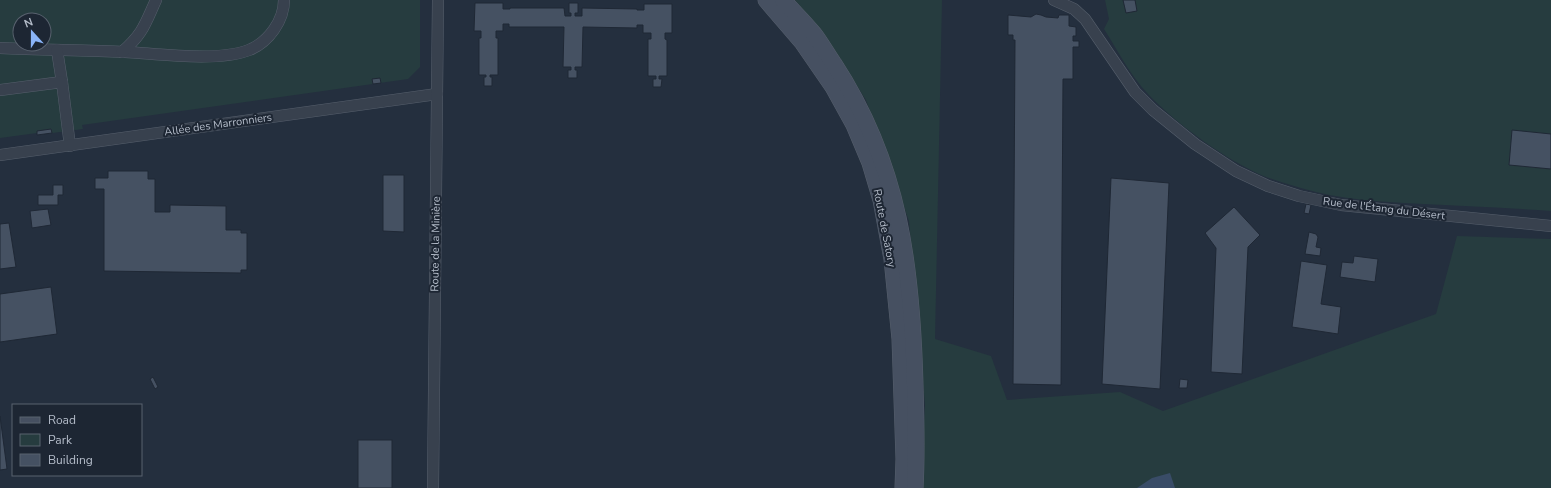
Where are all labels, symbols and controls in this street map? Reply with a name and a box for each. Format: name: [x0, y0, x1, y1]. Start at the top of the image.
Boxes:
north arrow: [12, 12, 52, 52]
text: N: [22, 15, 35, 32]
street label: Allée des Marronniers: [163, 110, 273, 139]
street label: Route de Satory: [870, 188, 900, 269]
street label: Rue de l'Étang du Désert: [1322, 193, 1446, 223]
street label: Route de la Minière: [427, 196, 444, 292]
legend: [12, 404, 142, 476]
text: Road: [48, 412, 76, 428]
text: Park: [48, 432, 73, 448]
text: Building: [48, 452, 93, 468]

